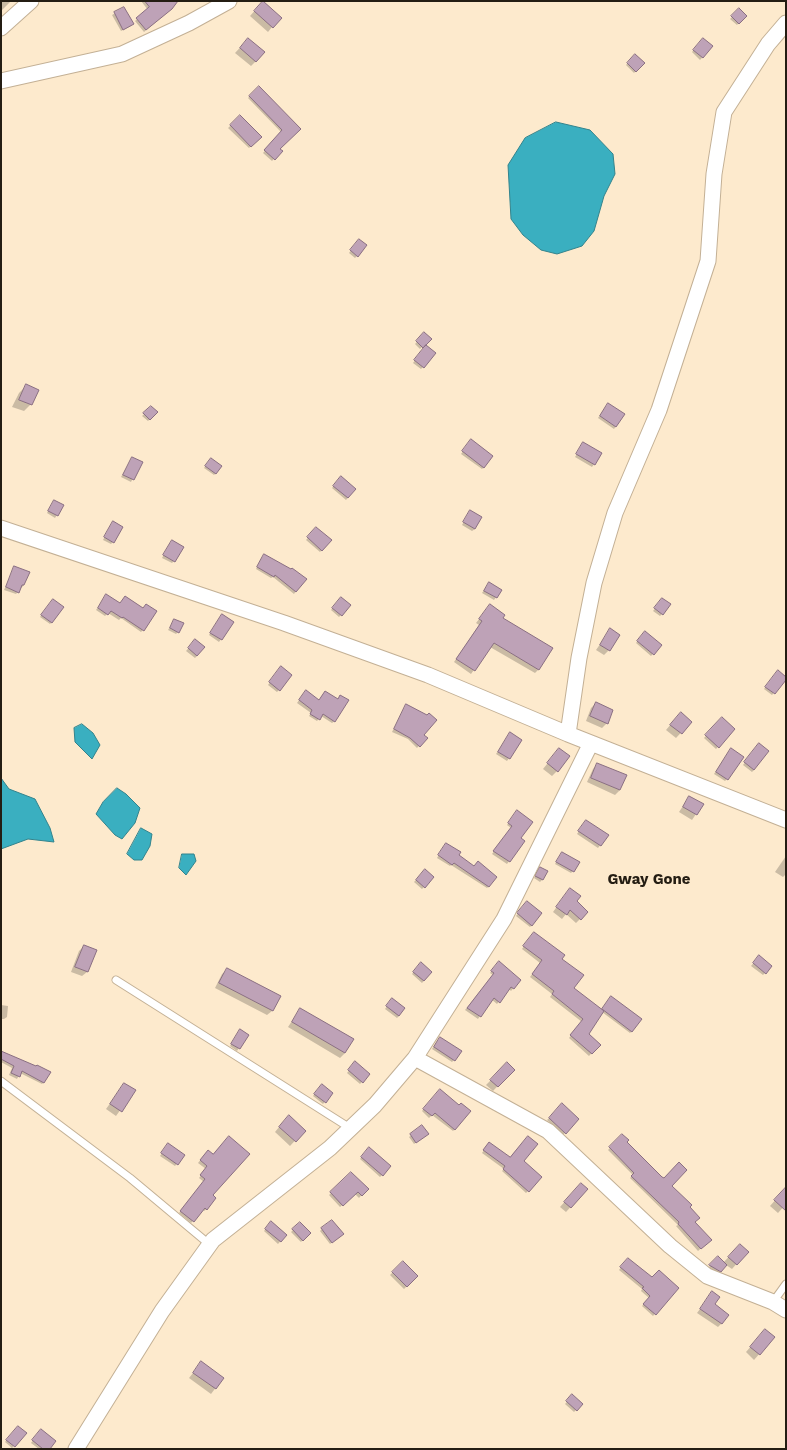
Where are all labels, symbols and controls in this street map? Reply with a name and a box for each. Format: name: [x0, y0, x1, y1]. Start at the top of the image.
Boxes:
district label: Gway Gone: [607, 871, 691, 889]

